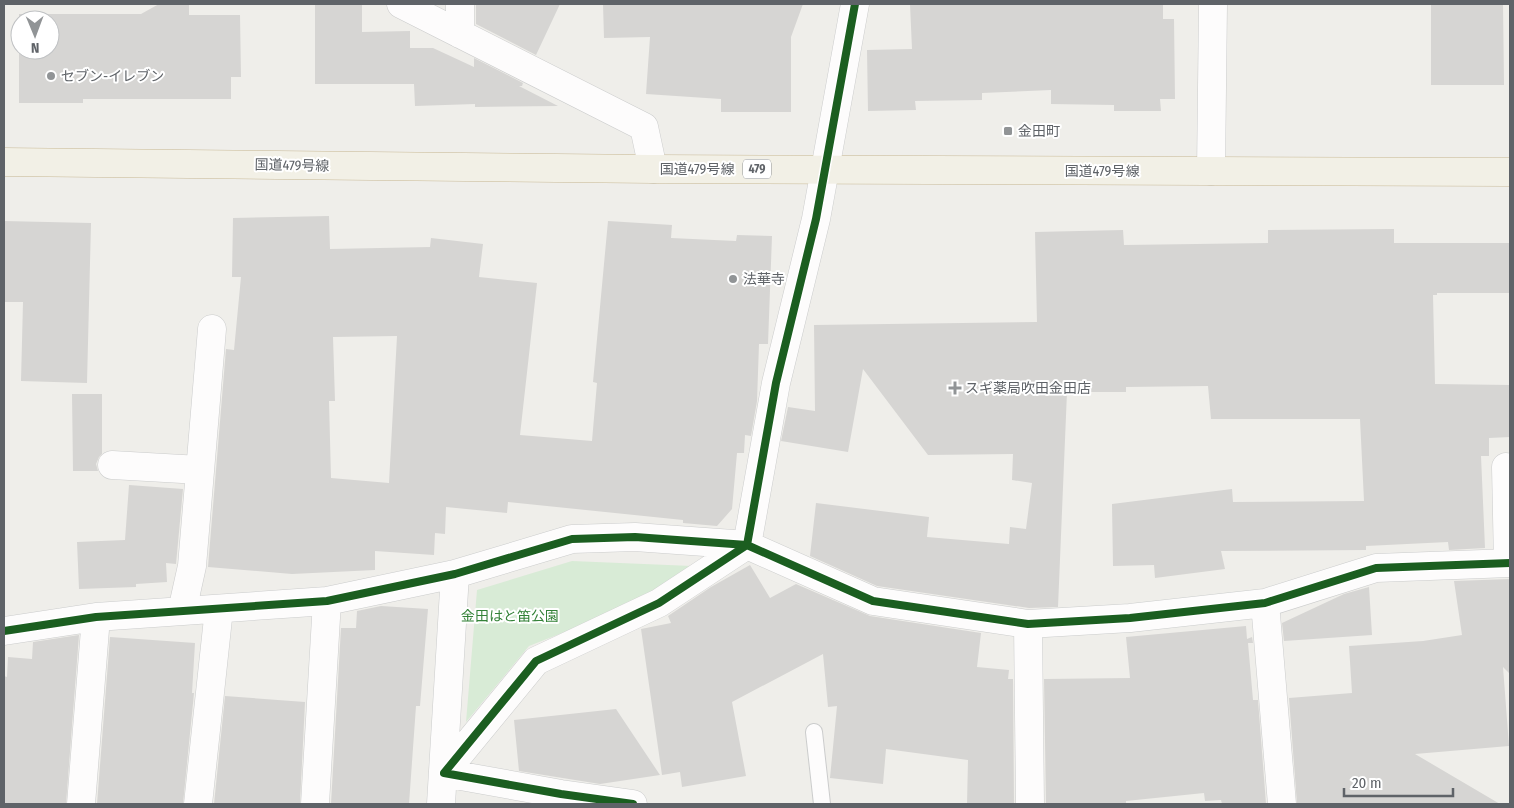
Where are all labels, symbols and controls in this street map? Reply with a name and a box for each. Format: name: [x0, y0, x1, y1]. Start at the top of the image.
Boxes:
north arrow: [10, 10, 60, 60]
text: N: [31, 39, 40, 56]
place label: セブン-イレブン: [61, 68, 164, 85]
marker: セブン-イレブン: [45, 70, 57, 82]
place label: 金田町: [1018, 123, 1060, 140]
marker: 金田町: [1002, 125, 1014, 137]
street label: 国道479号線: [254, 156, 330, 175]
road number: 479: [743, 160, 771, 178]
street label: 国道479号線: [660, 161, 734, 178]
street label: 国道479号線: [1065, 163, 1139, 180]
place label: 法華寺: [743, 271, 785, 288]
marker: 法華寺: [727, 273, 739, 285]
place label: スギ薬局吹田金田店: [965, 380, 1091, 397]
marker: スギ薬局吹田金田店: [949, 382, 961, 394]
park label: 金田はと笛公園: [461, 608, 559, 625]
scale bar: [1344, 766, 1453, 798]
text: 20 m: [1352, 774, 1382, 792]

